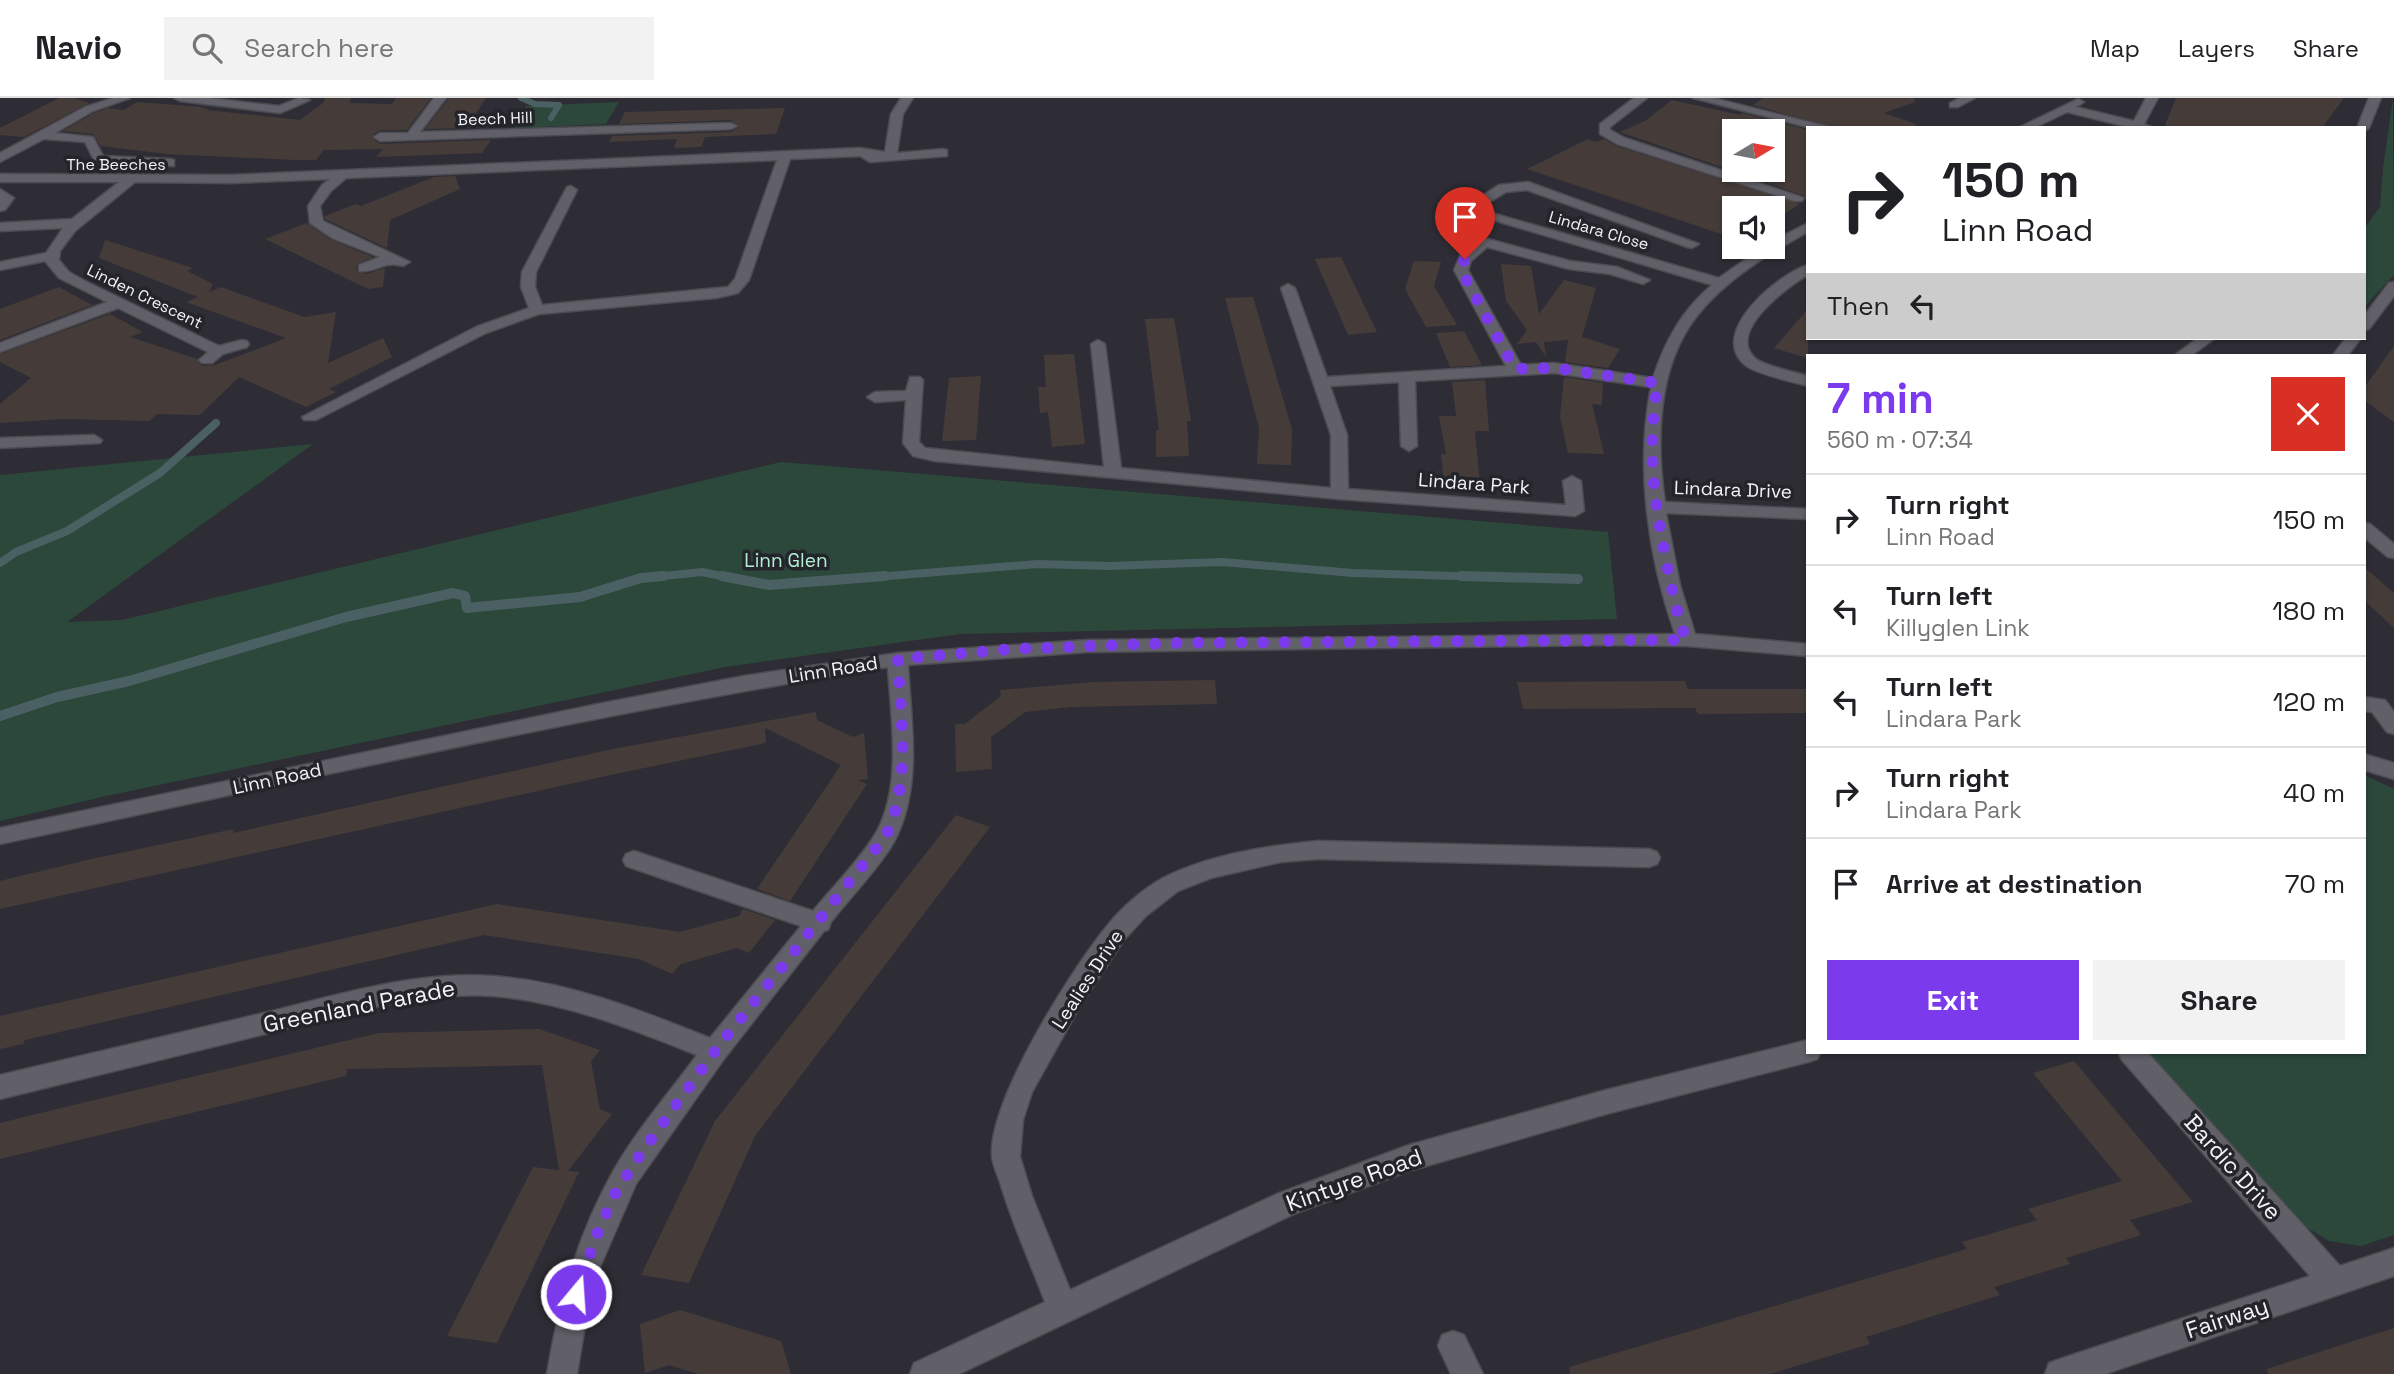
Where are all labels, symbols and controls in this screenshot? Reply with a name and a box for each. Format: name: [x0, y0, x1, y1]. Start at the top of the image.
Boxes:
search box: [164, 17, 654, 80]
text: Navio: [35, 27, 122, 69]
icon: search: [188, 29, 226, 67]
text: Search here: [244, 31, 394, 65]
text: Map: [2090, 33, 2140, 64]
text: Layers: [2178, 33, 2255, 64]
text: Share: [2293, 33, 2359, 64]
street label: Beech Hill: [457, 107, 533, 130]
north arrow: [1722, 119, 1785, 182]
map controls: [1722, 119, 1785, 259]
text: 150 m: [1942, 149, 2080, 211]
street label: The Beeches: [66, 154, 166, 175]
icon: right: [1827, 154, 1918, 245]
pin: [1435, 187, 1495, 259]
button: sound: [1722, 196, 1785, 259]
icon: arrive: [1446, 198, 1484, 236]
street label: Lindara Close: [1546, 206, 1651, 255]
text: Linn Road: [1942, 210, 2093, 250]
street label: Linden Crescent: [84, 259, 206, 334]
icon: left: [1904, 287, 1942, 325]
text: Then: [1827, 289, 1890, 323]
text: 7 min: [1827, 372, 1934, 425]
button: close: [2271, 377, 2345, 451]
text: 560 m · 07:34: [1827, 425, 1973, 455]
street label: Lindara Park: [1417, 467, 1531, 500]
street label: Lindara Drive: [1674, 475, 1792, 504]
text: Turn right: [1886, 488, 2010, 522]
icon: right: [1827, 501, 1865, 539]
text: 150 m: [2273, 503, 2345, 537]
text: Linn Road: [1886, 522, 1995, 552]
park label: Linn Glen: [744, 548, 828, 573]
text: Turn left: [1886, 579, 1993, 613]
icon: left: [1827, 592, 1865, 630]
text: 180 m: [2272, 594, 2345, 628]
text: Killyglen Link: [1886, 613, 2030, 643]
street label: Linn Road: [787, 650, 879, 689]
text: Turn left: [1886, 670, 1993, 704]
icon: left: [1827, 683, 1865, 721]
text: 120 m: [2273, 685, 2345, 719]
text: Lindara Park: [1886, 704, 2022, 734]
street label: Linn Road: [231, 757, 324, 800]
text: Turn right: [1886, 761, 2010, 795]
icon: right: [1827, 774, 1865, 812]
text: 40 m: [2283, 776, 2345, 810]
text: Lindara Park: [1886, 795, 2022, 825]
icon: arrive: [1827, 865, 1865, 903]
text: Arrive at destination: [1886, 867, 2143, 901]
text: 70 m: [2285, 867, 2345, 901]
street label: Lealies Drive: [1046, 925, 1129, 1034]
button: Exit: [1827, 960, 2079, 1040]
button: Share: [2093, 960, 2345, 1040]
street label: Greenland Parade: [260, 973, 458, 1039]
street label: Bardic Drive: [2178, 1108, 2288, 1226]
street label: Kintyre Road: [1282, 1142, 1426, 1218]
position arrow: [539, 1257, 613, 1331]
street label: Fairway: [2182, 1291, 2272, 1345]

